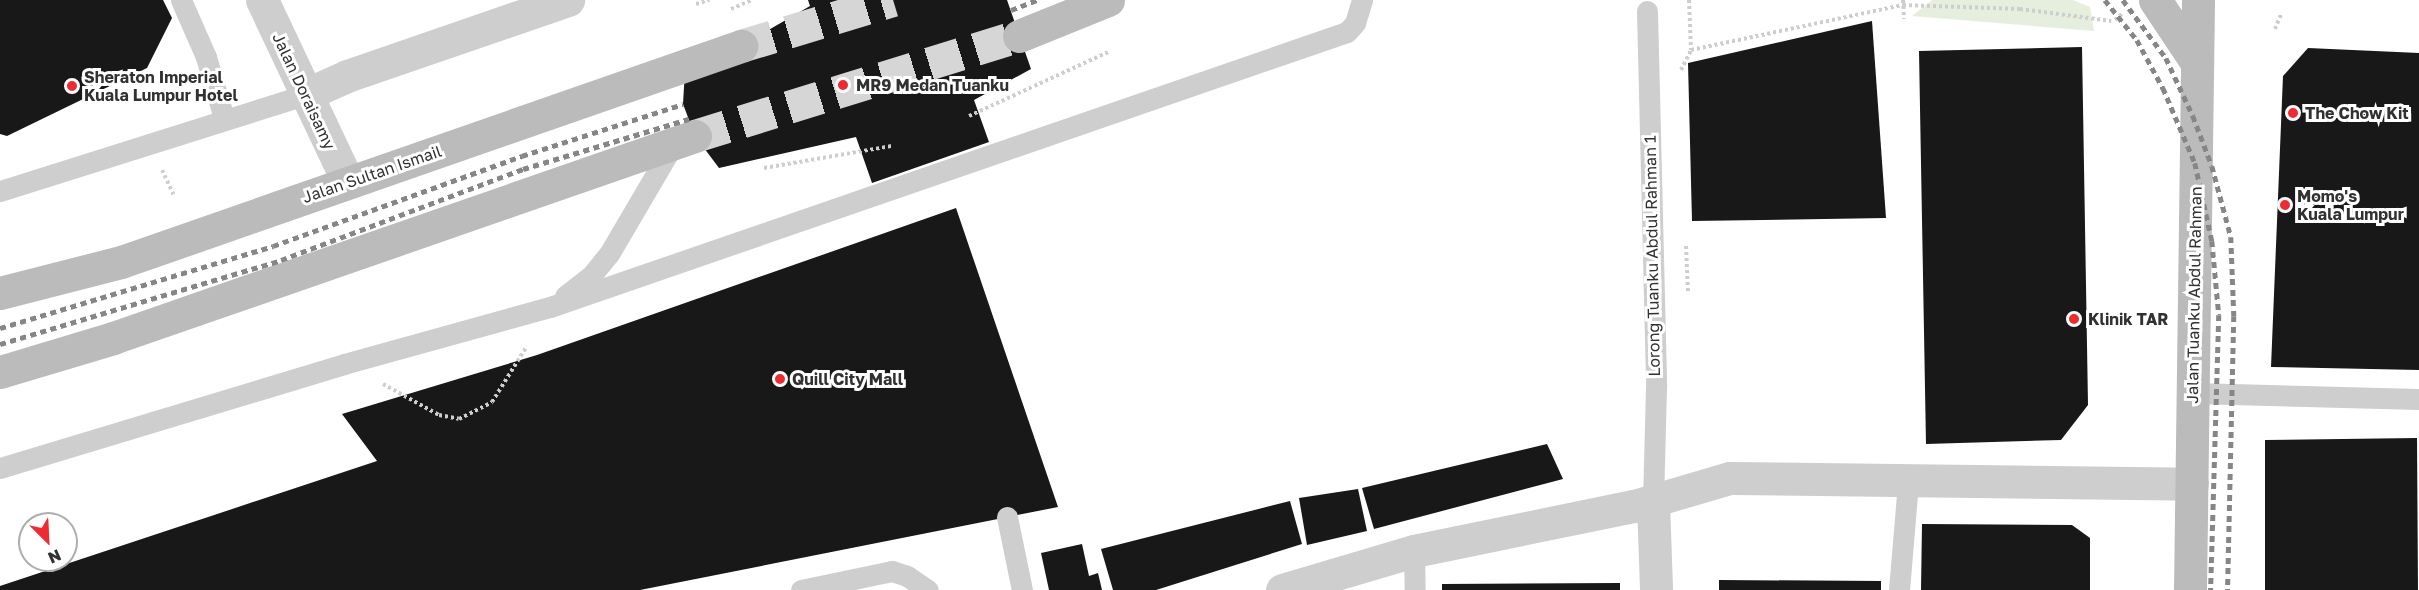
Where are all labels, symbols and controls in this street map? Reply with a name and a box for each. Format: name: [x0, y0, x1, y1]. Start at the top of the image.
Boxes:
street label: Jalan Doraisamy: [269, 30, 339, 152]
place label: Sheraton Imperial Kuala Lumpur Hotel: [84, 67, 238, 105]
place label: MR9 Medan Tuanku: [856, 75, 1009, 95]
marker: MR9 Medan Tuanku: [834, 76, 852, 94]
marker: Sheraton Imperial Kuala Lumpur Hotel: [65, 79, 79, 93]
place label: The Chow Kit: [2305, 103, 2409, 123]
marker: The Chow Kit: [2286, 106, 2300, 120]
street label: Lorong Tuanku Abdul Rahman 1: [1640, 135, 1664, 377]
street label: Jalan Sultan Ismail: [300, 141, 444, 207]
street label: Jalan Tuanku Abdul Rahman: [2183, 186, 2205, 404]
place label: Momo's Kuala Lumpur: [2297, 186, 2404, 224]
marker: Momo's Kuala Lumpur: [2278, 198, 2292, 212]
place label: Klinik TAR: [2088, 309, 2168, 329]
marker: Klinik TAR: [2065, 310, 2083, 328]
place label: Quill City Mall: [792, 369, 903, 389]
marker: Quill City Mall: [773, 372, 787, 386]
north arrow: [18, 512, 78, 572]
text: N: [45, 545, 64, 568]

